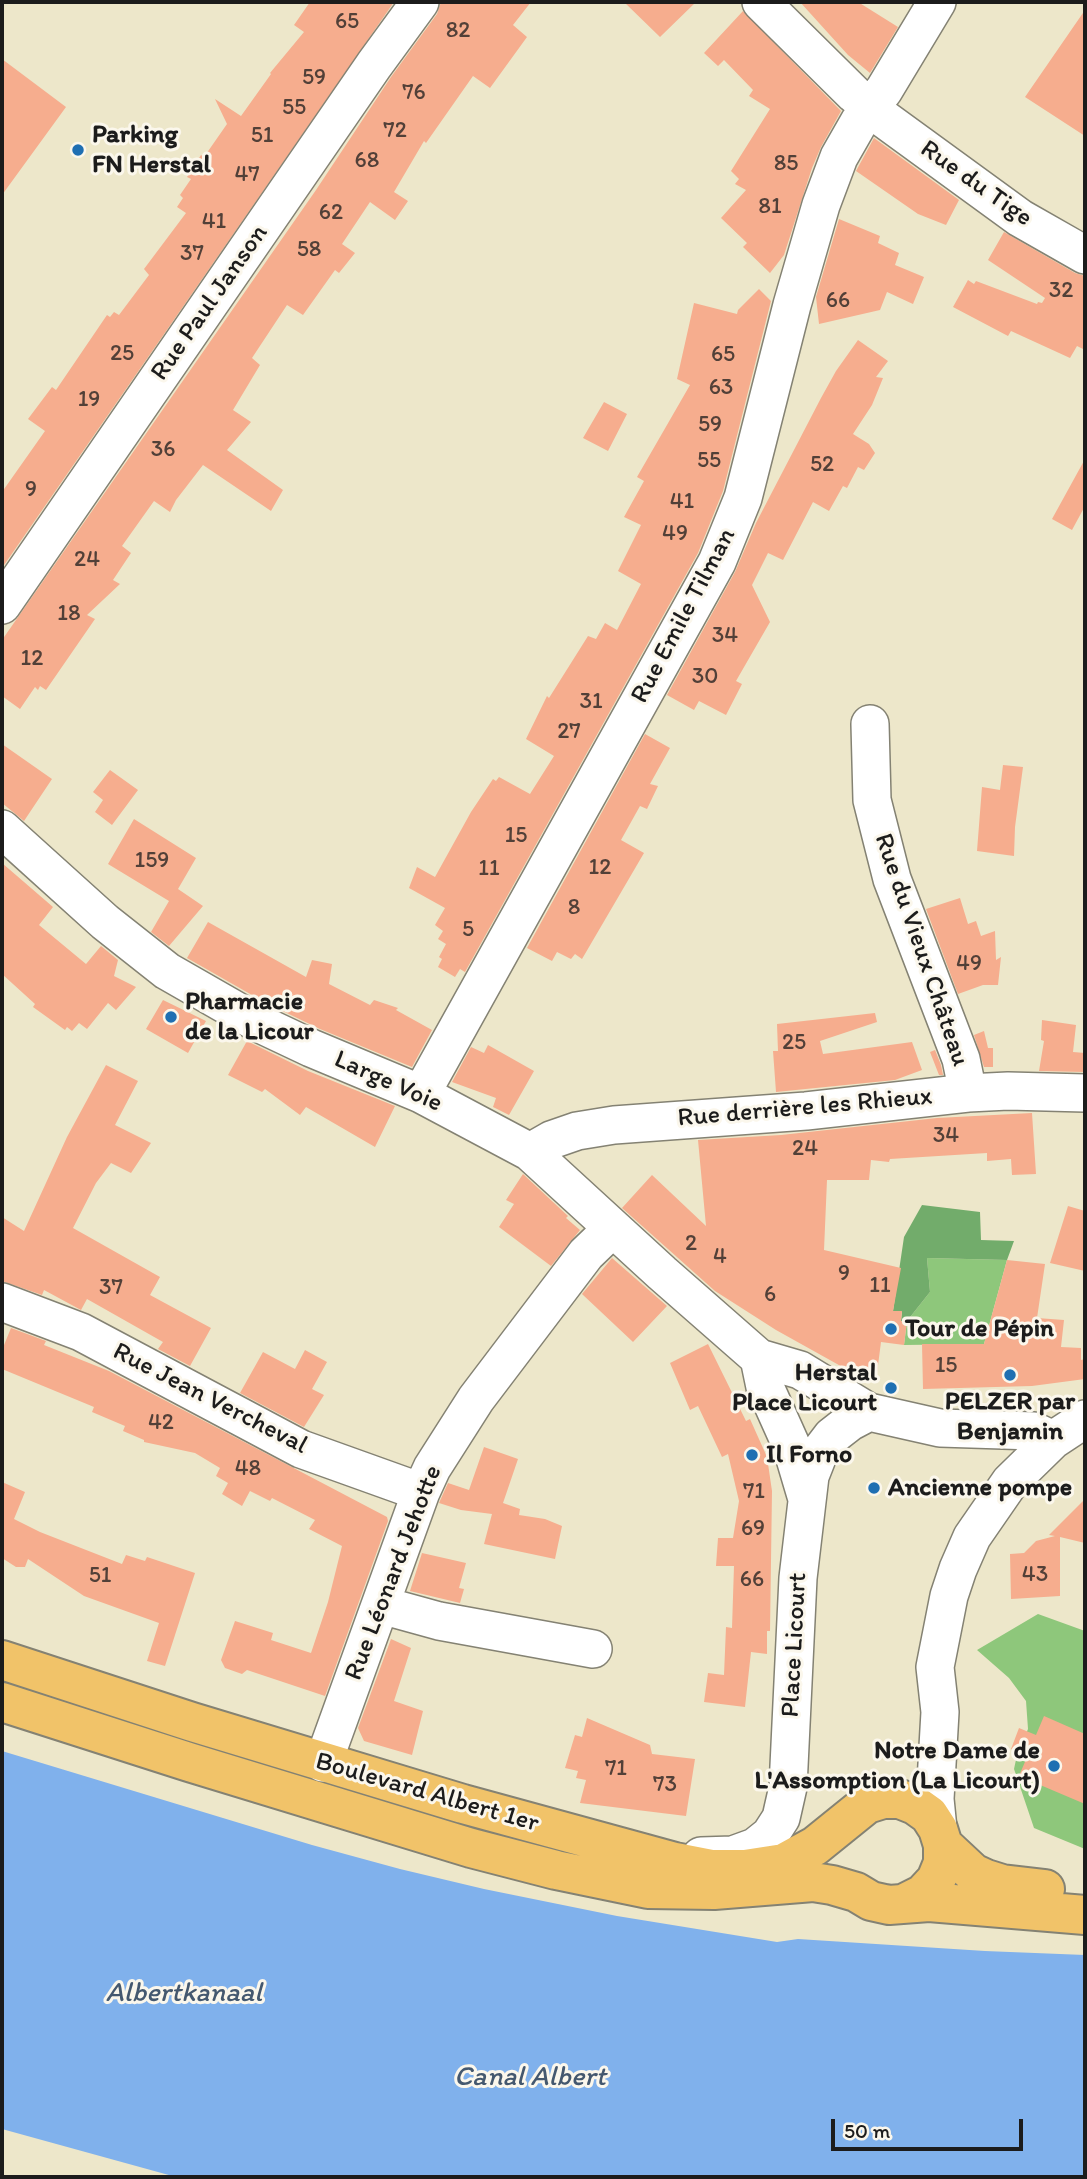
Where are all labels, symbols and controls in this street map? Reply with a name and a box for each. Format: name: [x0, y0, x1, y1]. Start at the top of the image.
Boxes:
house number: 65: [335, 8, 359, 36]
house number: 82: [446, 17, 470, 45]
house number: 59: [302, 64, 326, 92]
house number: 76: [402, 79, 426, 107]
house number: 55: [282, 94, 306, 122]
house number: 72: [383, 117, 407, 145]
place label: Parking FN Herstal: [92, 119, 211, 180]
house number: 51: [251, 122, 273, 150]
street label: Rue du Tige: [914, 134, 1038, 234]
marker: Parking FN Herstal: [70, 142, 86, 158]
house number: 68: [355, 147, 379, 175]
house number: 85: [774, 150, 798, 178]
house number: 47: [234, 161, 260, 189]
house number: 81: [758, 193, 782, 221]
house number: 62: [319, 199, 343, 227]
house number: 41: [202, 208, 226, 236]
street label: Rue Paul Janson: [145, 219, 275, 387]
house number: 58: [297, 236, 321, 264]
house number: 37: [180, 240, 204, 268]
house number: 32: [1049, 277, 1073, 305]
house number: 66: [826, 287, 850, 315]
house number: 25: [110, 340, 134, 368]
house number: 65: [711, 341, 735, 369]
house number: 63: [709, 374, 733, 402]
house number: 19: [78, 386, 100, 414]
house number: 59: [698, 411, 722, 439]
house number: 36: [151, 436, 175, 464]
house number: 55: [697, 447, 721, 475]
house number: 52: [810, 451, 834, 479]
house number: 9: [25, 476, 37, 504]
house number: 41: [670, 488, 694, 516]
house number: 49: [662, 520, 688, 548]
street label: Rue Emile Tilman: [625, 523, 743, 709]
house number: 24: [74, 546, 100, 574]
house number: 18: [57, 600, 81, 628]
house number: 34: [712, 622, 738, 650]
house number: 12: [21, 645, 43, 673]
house number: 30: [692, 663, 718, 691]
house number: 31: [579, 688, 603, 716]
house number: 27: [557, 718, 581, 746]
house number: 15: [505, 822, 527, 850]
street label: Rue du Vieux Château: [867, 830, 975, 1070]
house number: 159: [135, 847, 169, 875]
house number: 12: [589, 854, 611, 882]
house number: 11: [478, 855, 500, 883]
house number: 8: [568, 894, 580, 922]
house number: 5: [462, 916, 474, 944]
house number: 49: [956, 950, 982, 978]
place label: Pharmacie de la Licour: [185, 986, 314, 1048]
marker: Pharmacie de la Licour: [163, 1009, 179, 1025]
house number: 25: [782, 1029, 806, 1057]
street label: Large Voie: [329, 1044, 447, 1120]
street label: Rue derrière les Rhieux: [676, 1081, 934, 1135]
house number: 34: [933, 1122, 959, 1150]
house number: 24: [792, 1135, 818, 1163]
house number: 2: [685, 1230, 697, 1258]
house number: 4: [713, 1243, 727, 1271]
house number: 9: [838, 1260, 850, 1288]
house number: 11: [869, 1272, 891, 1300]
house number: 37: [99, 1274, 123, 1302]
house number: 6: [764, 1281, 776, 1309]
place label: Tour de Pépin: [905, 1313, 1054, 1345]
marker: Tour de Pépin: [883, 1321, 899, 1337]
street label: Rue Jean Vercheval: [107, 1336, 313, 1462]
house number: 15: [935, 1352, 957, 1380]
place label: Herstal Place Licourt: [732, 1357, 877, 1418]
marker: PELZER par Benjamin: [1002, 1367, 1018, 1383]
marker: Herstal Place Licourt: [883, 1380, 899, 1396]
place label: PELZER par Benjamin: [945, 1386, 1075, 1448]
house number: 42: [148, 1409, 174, 1437]
place label: Il Forno: [766, 1439, 852, 1471]
marker: Il Forno: [744, 1447, 760, 1463]
house number: 48: [235, 1455, 261, 1483]
street label: Rue Léonard Jehotte: [339, 1461, 449, 1685]
place label: Ancienne pompe: [888, 1472, 1072, 1504]
house number: 71: [743, 1478, 765, 1506]
marker: Ancienne pompe: [866, 1480, 882, 1496]
house number: 69: [741, 1515, 765, 1543]
house number: 43: [1022, 1561, 1048, 1589]
house number: 51: [89, 1562, 111, 1590]
house number: 66: [740, 1566, 764, 1594]
street label: Place Licourt: [776, 1572, 814, 1718]
place label: Notre Dame de L'Assomption (La Licourt): [754, 1735, 1040, 1796]
street label: Boulevard Albert 1er: [312, 1746, 542, 1840]
house number: 71: [605, 1755, 627, 1783]
marker: Notre Dame de L'Assomption (La Licourt): [1046, 1758, 1062, 1774]
house number: 73: [653, 1771, 677, 1799]
water label: Albertkanaal: [106, 1977, 262, 2011]
water label: Canal Albert: [454, 2061, 606, 2095]
scale bar: [835, 2106, 1028, 2150]
text: 50 m: [844, 2118, 890, 2143]

